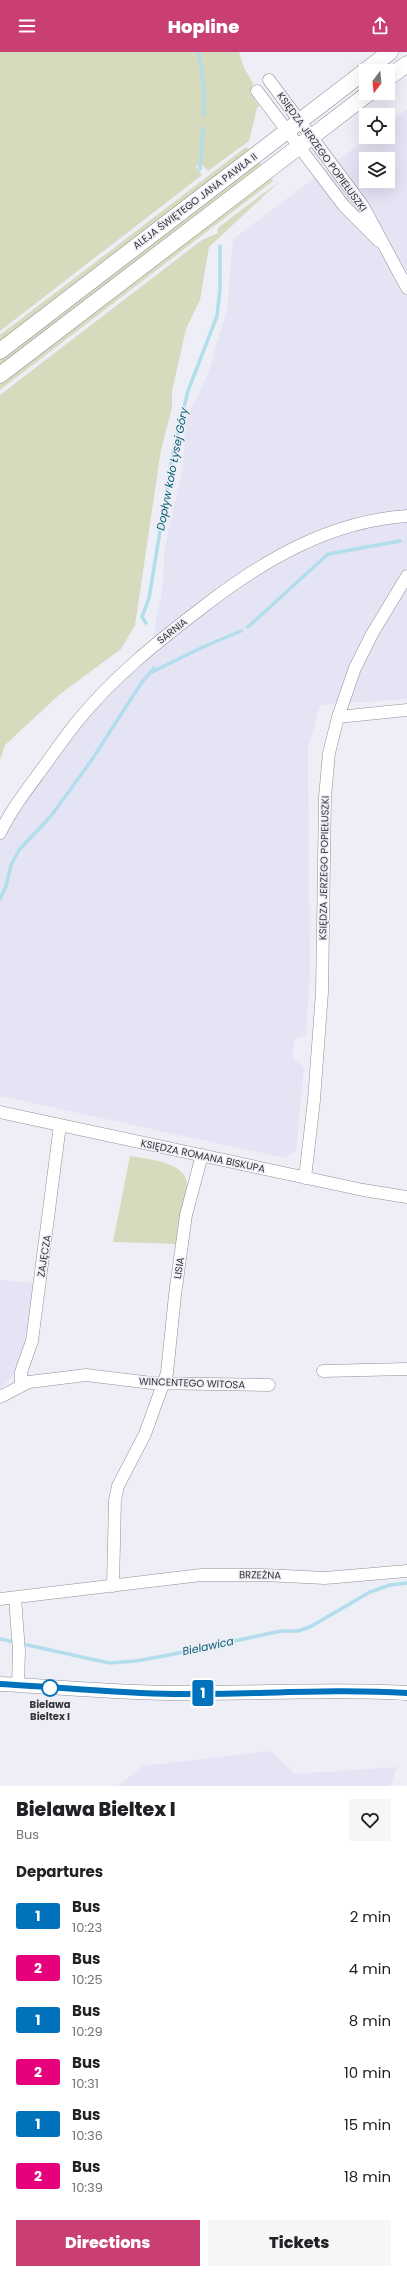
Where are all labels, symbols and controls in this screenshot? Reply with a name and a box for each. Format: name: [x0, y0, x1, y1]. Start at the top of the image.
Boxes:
text: Hopline: [168, 14, 239, 39]
icon: menu: [16, 15, 38, 37]
icon: share: [369, 15, 391, 37]
north arrow: [359, 64, 395, 100]
map controls: [359, 64, 395, 188]
street label: KSIĘDZA JERZEGO POPIEŁUSZKI: [273, 89, 371, 215]
button: locate: [359, 108, 395, 144]
street label: ALEJA ŚWIĘTEGO JANA PAWŁA II: [130, 149, 260, 253]
button: layers: [359, 152, 395, 188]
water label: Dopływ koło Łysej Góry: [152, 405, 192, 532]
street label: SARNIA: [154, 614, 191, 648]
street label: KSIĘDZA JERZEGO POPIEŁUSZKI: [315, 796, 333, 940]
street label: KSIĘDZA ROMANA BISKUPA: [139, 1135, 267, 1177]
street label: ZAJĘCZA: [33, 1234, 55, 1278]
street label: LISIA: [170, 1256, 188, 1280]
street label: WINCENTEGO WITOSA: [139, 1374, 246, 1392]
street label: BRZEŻNA: [239, 1567, 281, 1583]
water label: Bielawica: [181, 1633, 236, 1659]
marker: Bielawa Bieltex I: [41, 1679, 59, 1697]
line badge: 1: [190, 1680, 216, 1706]
text: 1: [200, 1683, 206, 1703]
place label: Bielawa Bieltex I: [30, 1697, 71, 1724]
text: Bielawa Bieltex I: [16, 1796, 176, 1823]
button: heart: [349, 1799, 391, 1841]
text: Bus: [16, 1825, 39, 1844]
text: Departures: [16, 1861, 103, 1882]
text: Bus: [72, 1896, 100, 1917]
text: 1: [35, 1906, 41, 1926]
text: 2 min: [350, 1906, 391, 1927]
text: 10:23: [72, 1918, 102, 1937]
text: Bus: [72, 1948, 100, 1969]
text: 2: [34, 1958, 42, 1978]
text: 4 min: [349, 1958, 391, 1979]
text: 10:25: [72, 1970, 103, 1989]
text: Bus: [72, 2000, 100, 2021]
text: 1: [35, 2010, 41, 2030]
text: 8 min: [349, 2010, 391, 2031]
text: 10:29: [72, 2022, 103, 2041]
text: Bus: [72, 2052, 100, 2073]
text: 2: [34, 2062, 42, 2082]
text: 10 min: [344, 2062, 391, 2083]
text: 10:31: [72, 2074, 99, 2093]
text: Bus: [72, 2104, 100, 2125]
text: 1: [35, 2114, 41, 2134]
text: 15 min: [344, 2114, 391, 2135]
text: 10:36: [72, 2126, 103, 2145]
text: Bus: [72, 2156, 100, 2177]
text: 2: [34, 2166, 42, 2186]
text: 18 min: [344, 2166, 391, 2187]
text: 10:39: [72, 2178, 103, 2197]
button: Directions: [16, 2220, 200, 2266]
button: Tickets: [208, 2220, 391, 2266]

